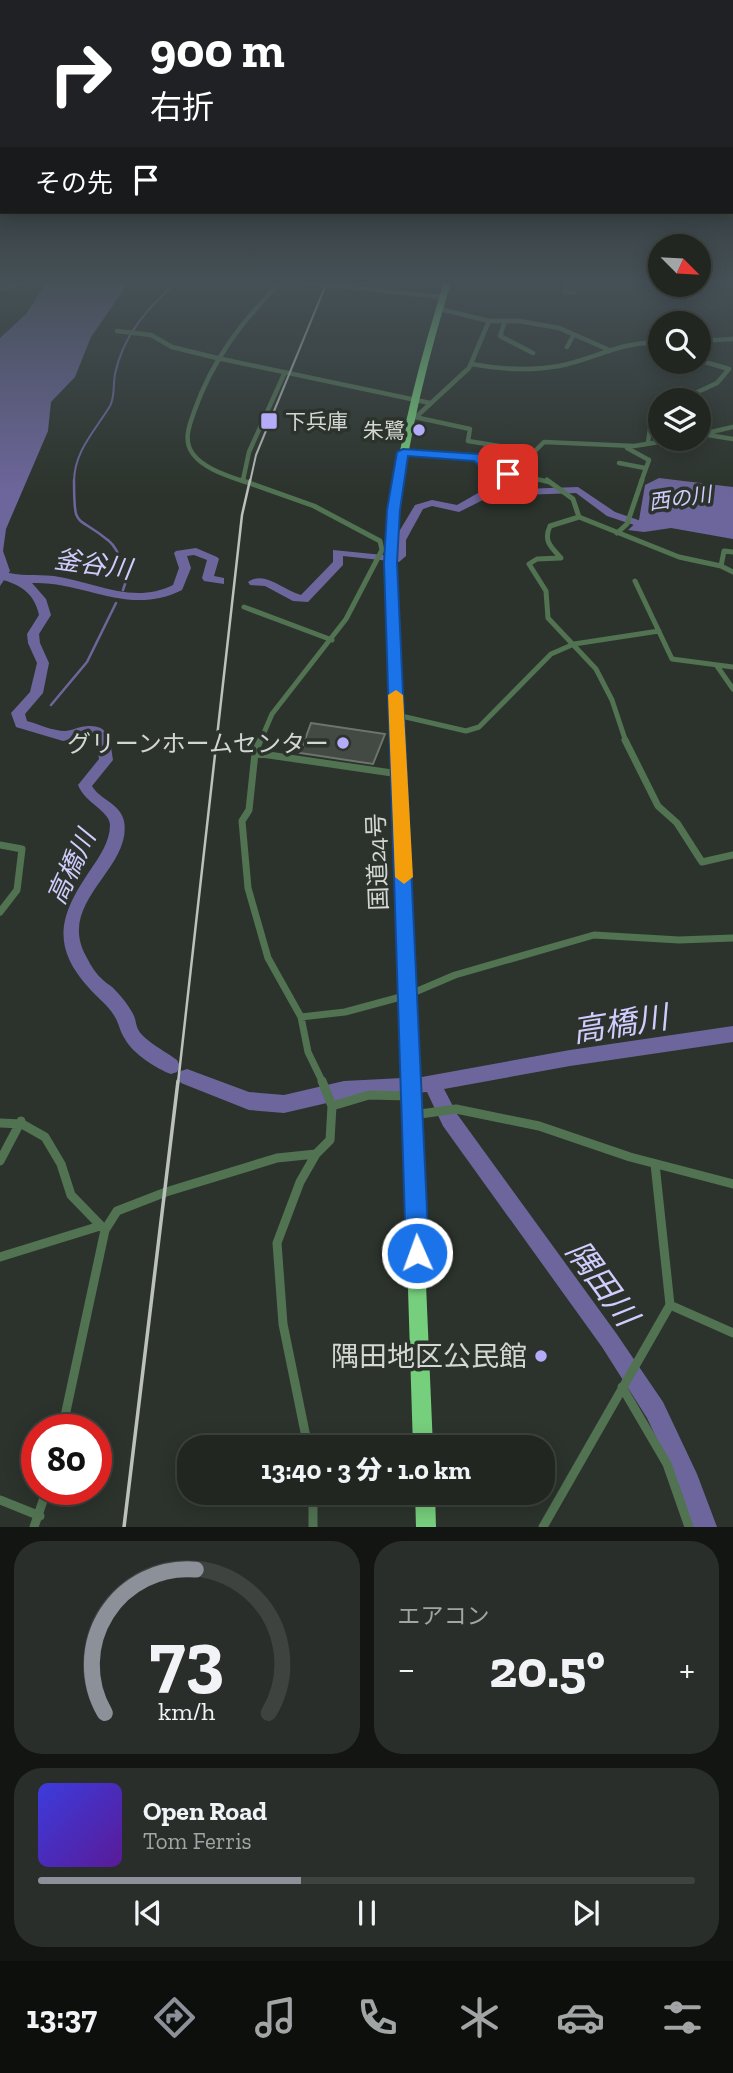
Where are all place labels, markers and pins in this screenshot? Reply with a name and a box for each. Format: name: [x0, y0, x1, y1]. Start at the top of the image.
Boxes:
place label: 下兵庫: [285, 409, 348, 434]
marker: 下兵庫: [259, 411, 279, 431]
place label: 朱鷺: [363, 418, 405, 443]
marker: 朱鷺: [411, 422, 427, 438]
pin: [478, 444, 538, 504]
place label: グリーンホームセンター: [67, 729, 329, 758]
marker: グリーンホームセンター: [335, 735, 351, 751]
place label: 隅田地区公民館: [331, 1340, 527, 1373]
marker: 隅田地区公民館: [533, 1348, 549, 1364]

